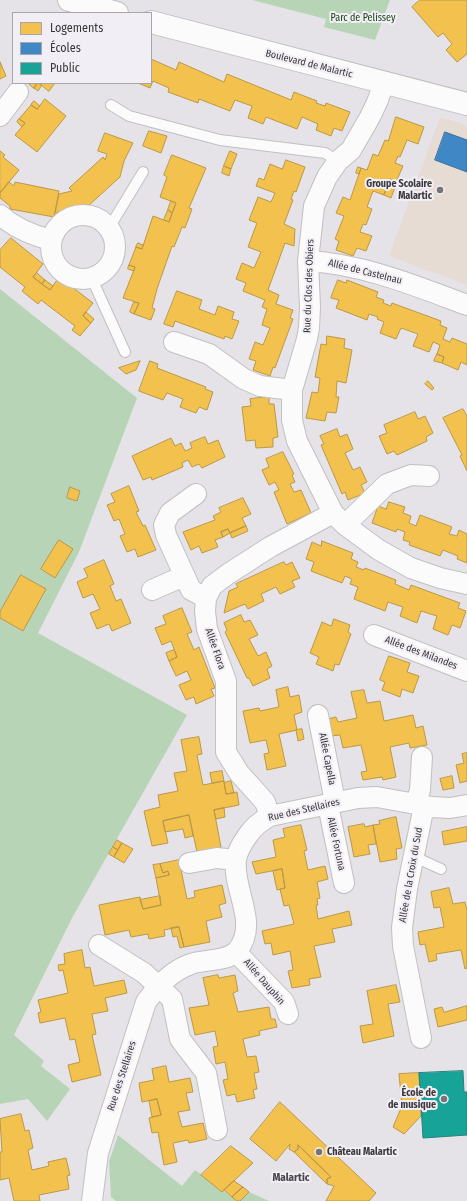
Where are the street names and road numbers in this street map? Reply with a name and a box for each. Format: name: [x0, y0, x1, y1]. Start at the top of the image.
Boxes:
street label: Boulevard de Malartic: [264, 47, 354, 81]
street label: Rue du Clos des Obiers: [301, 239, 317, 333]
street label: Allée de Castelnau: [327, 257, 403, 287]
street label: Allée Flora: [202, 627, 228, 671]
street label: Allée des Milandes: [383, 634, 459, 672]
street label: Allée Capella: [316, 732, 338, 786]
street label: Rue des Stellaires: [267, 796, 341, 824]
street label: Allée Fortuna: [324, 816, 348, 872]
street label: Allée de la Croix du Sud: [397, 827, 425, 923]
street label: Allée Dauphin: [241, 957, 287, 1007]
street label: Rue des Stellaires: [105, 1039, 139, 1113]

